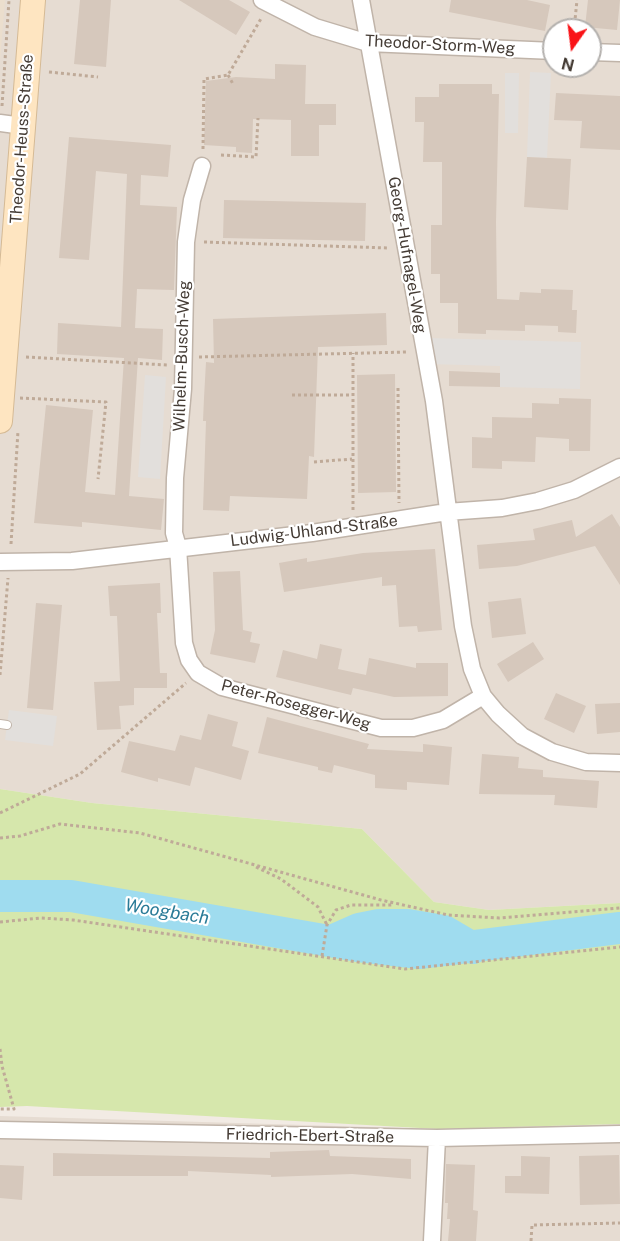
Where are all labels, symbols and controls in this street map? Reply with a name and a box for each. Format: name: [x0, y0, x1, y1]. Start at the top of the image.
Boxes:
north arrow: [542, 18, 602, 78]
street label: Theodor-Storm-Weg: [364, 31, 516, 59]
text: N: [560, 53, 576, 75]
street label: Theodor-Heuss-Straße: [7, 54, 37, 224]
street label: Georg-Hufnagel-Weg: [384, 175, 430, 335]
street label: Wilhelm-Busch-Weg: [170, 280, 194, 432]
street label: Ludwig-Uhland-Straße: [229, 511, 399, 551]
street label: Peter-Rosegger-Weg: [219, 676, 373, 734]
water label: Woogbach: [123, 895, 211, 929]
street label: Friedrich-Ebert-Straße: [226, 1125, 394, 1147]

